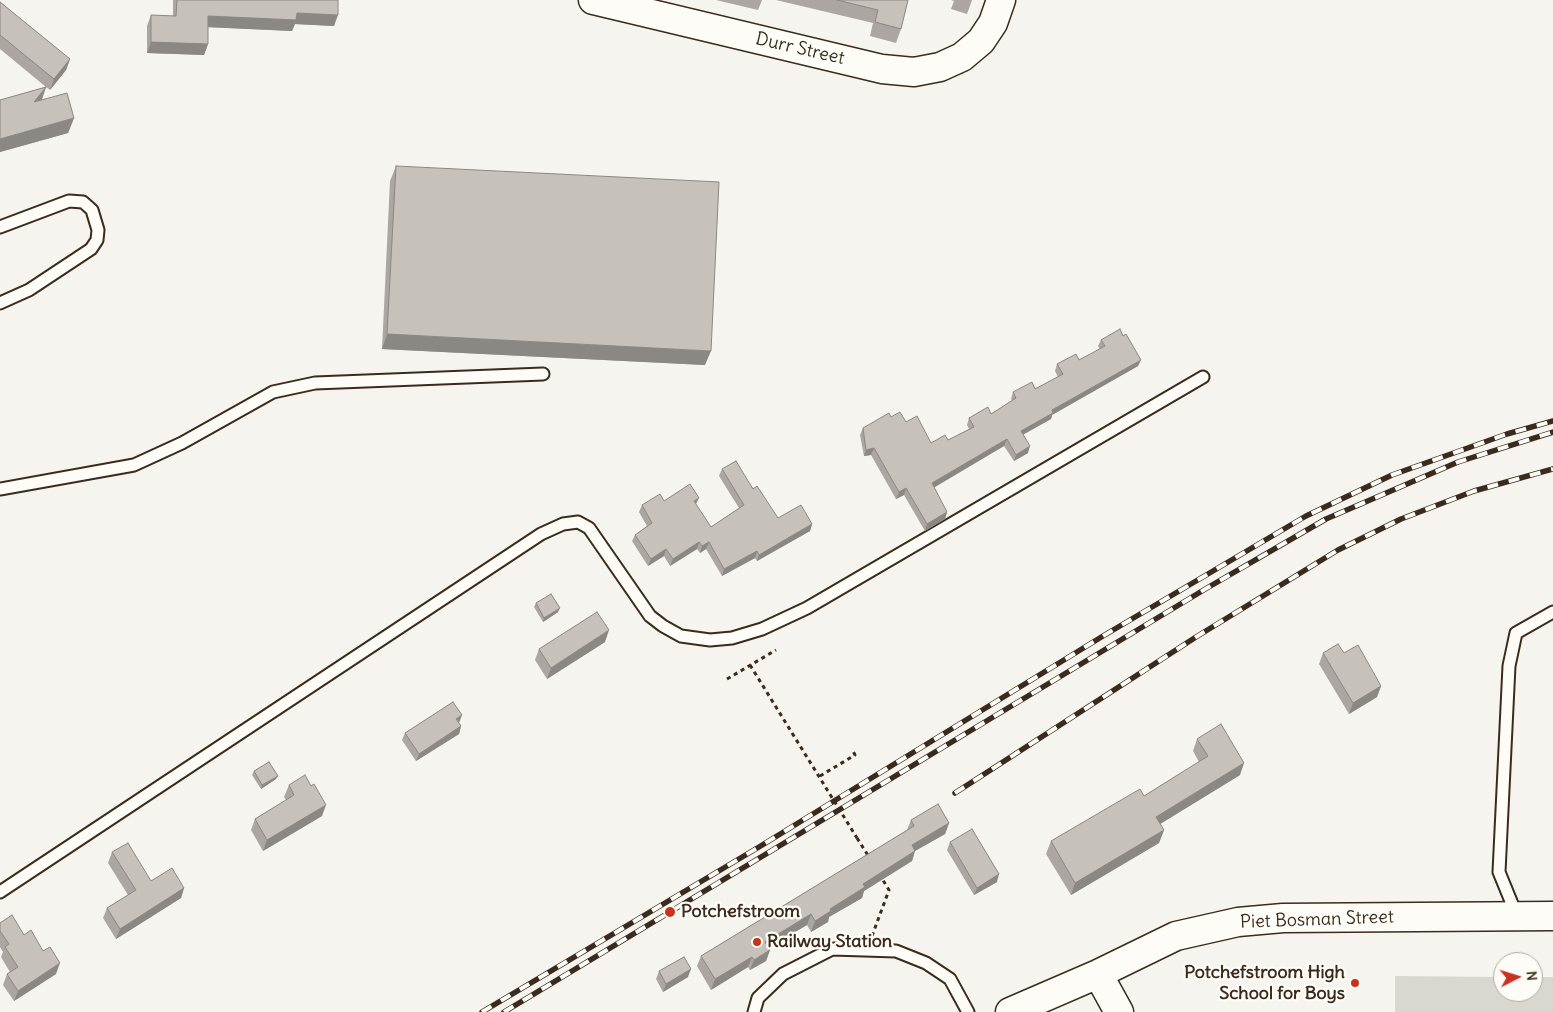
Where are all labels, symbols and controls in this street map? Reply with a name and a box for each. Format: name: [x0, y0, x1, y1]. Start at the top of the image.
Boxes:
street label: Durr Street: [754, 28, 846, 70]
place label: Potchefstroom: [681, 901, 800, 923]
marker: Potchefstroom: [663, 905, 677, 919]
street label: Piet Bosman Street: [1240, 907, 1394, 933]
place label: Railway Station: [767, 931, 892, 953]
marker: Railway Station: [751, 936, 763, 948]
north arrow: [1493, 952, 1543, 1002]
place label: Potchefstroom High School for Boys: [1184, 962, 1345, 1004]
text: N: [1523, 970, 1541, 981]
marker: Potchefstroom High School for Boys: [1349, 977, 1361, 989]

